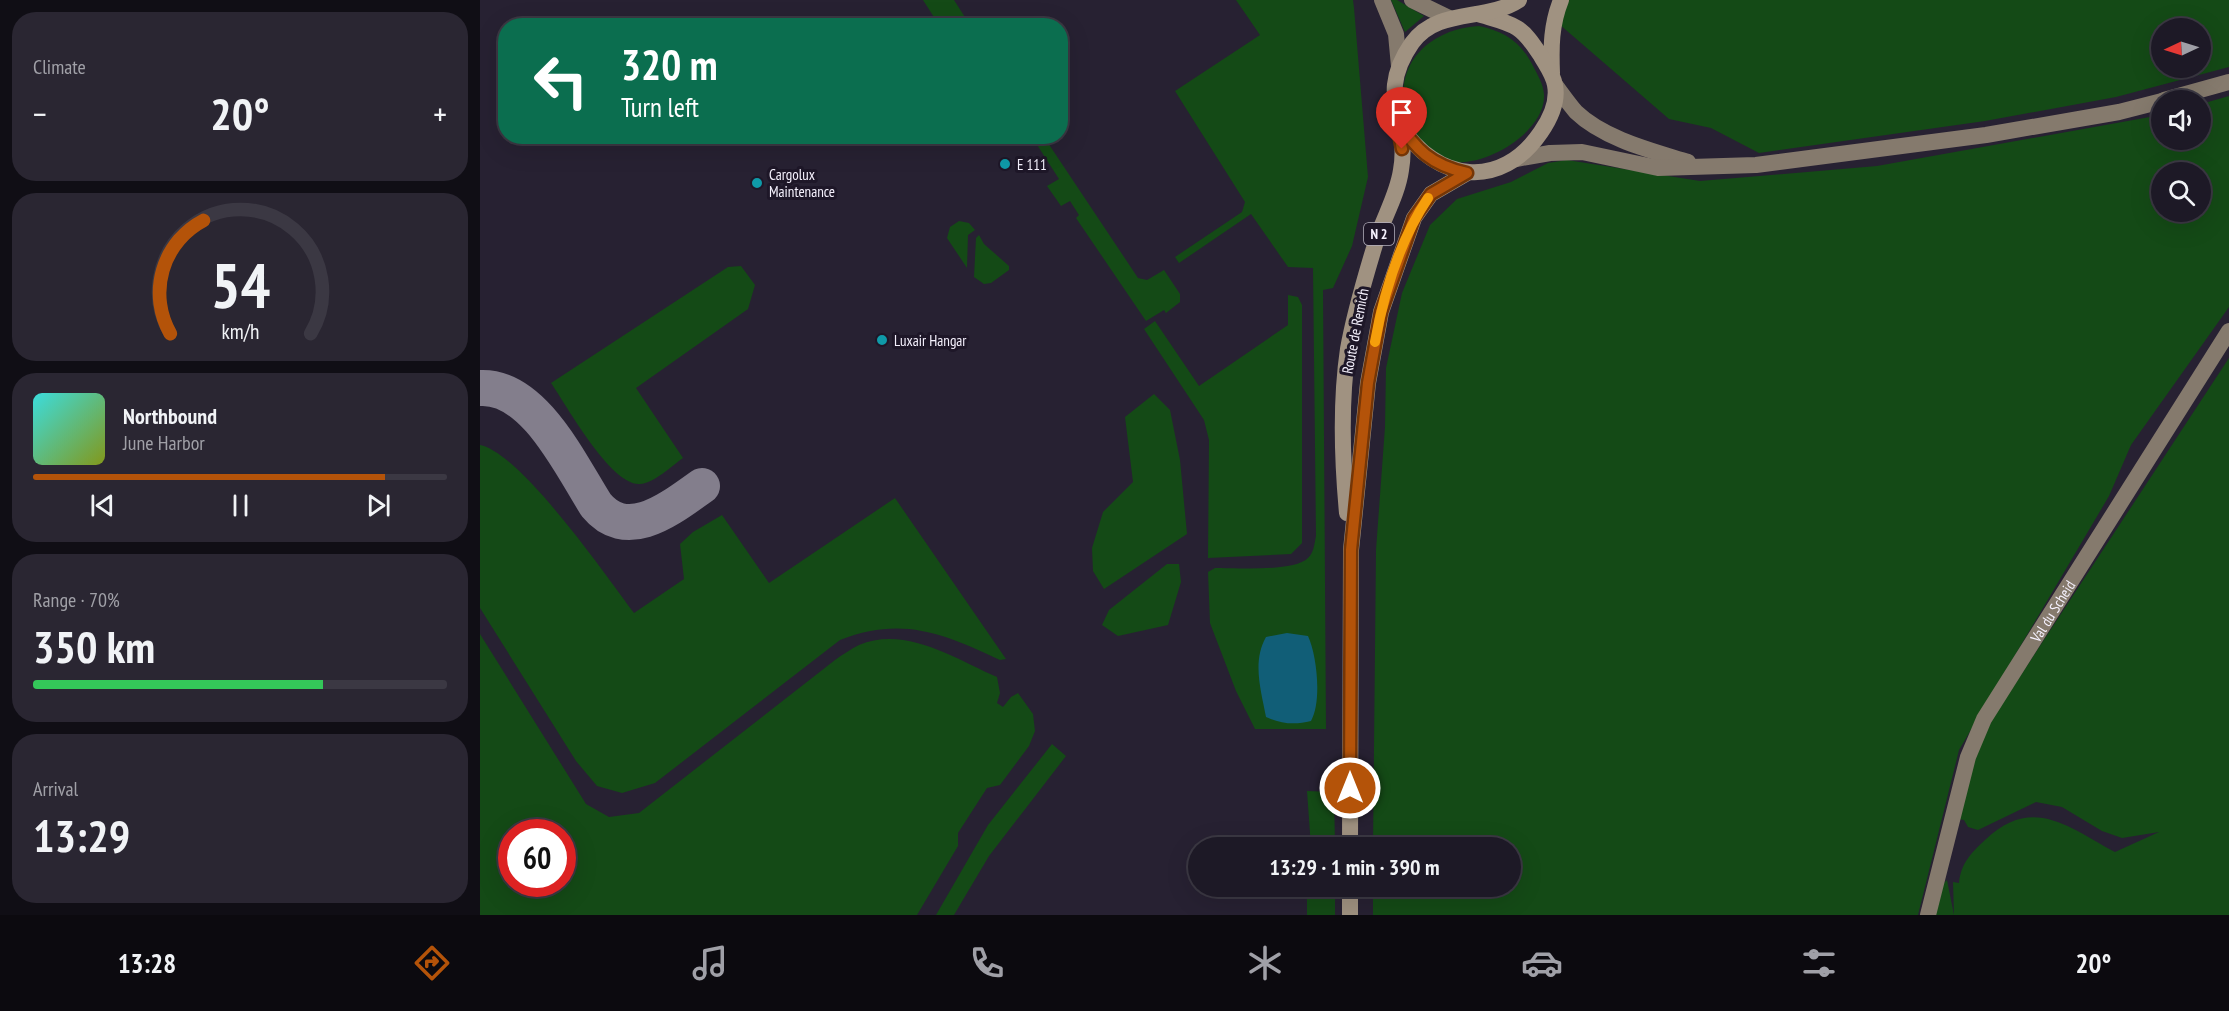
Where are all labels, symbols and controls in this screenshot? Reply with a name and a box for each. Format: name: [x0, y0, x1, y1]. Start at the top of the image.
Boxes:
north arrow: [2151, 18, 2211, 78]
map controls: [2151, 18, 2211, 222]
text: 320 m: [621, 37, 718, 92]
icon: left: [522, 42, 600, 120]
text: Climate: [33, 54, 86, 80]
text: 20°: [210, 84, 270, 142]
pin: [1376, 87, 1427, 149]
text: Turn left: [621, 90, 699, 124]
button: sound: [2151, 90, 2211, 150]
text: −: [33, 92, 47, 135]
text: +: [433, 92, 447, 135]
icon: arrive: [1385, 96, 1418, 129]
place label: E 111: [1017, 155, 1047, 174]
marker: E 111: [998, 157, 1012, 171]
button: search: [2151, 162, 2211, 222]
place label: Cargolux Maintenance: [769, 165, 835, 201]
marker: Cargolux Maintenance: [750, 176, 764, 190]
road number: N 2: [1364, 223, 1394, 245]
text: 54: [210, 244, 270, 325]
street label: Route de Remich: [1337, 287, 1373, 375]
text: km/h: [221, 317, 259, 345]
place label: Luxair Hangar: [894, 331, 967, 350]
marker: Luxair Hangar: [875, 333, 889, 347]
text: Northbound: [123, 402, 217, 430]
text: June Harbor: [123, 430, 205, 456]
icon: previous: [86, 489, 119, 522]
icon: pause: [224, 489, 257, 522]
icon: next: [362, 489, 395, 522]
street label: Val du Scheid: [2025, 576, 2079, 646]
text: Range · 70%: [33, 587, 120, 613]
text: 350 km: [33, 617, 155, 675]
position arrow: [1318, 756, 1382, 820]
text: Arrival: [33, 776, 78, 802]
text: 13:29: [33, 806, 130, 864]
speed limit sign: 60: [498, 819, 576, 897]
text: 13:29 · 1 min · 390 m: [1269, 853, 1440, 881]
icon: directions: [411, 942, 453, 984]
icon: music: [689, 942, 731, 984]
icon: phone: [966, 942, 1008, 984]
icon: climate: [1244, 942, 1286, 984]
icon: car: [1521, 942, 1563, 984]
icon: filters: [1798, 942, 1840, 984]
text: 13:28: [118, 946, 176, 980]
text: 20°: [2076, 946, 2111, 980]

